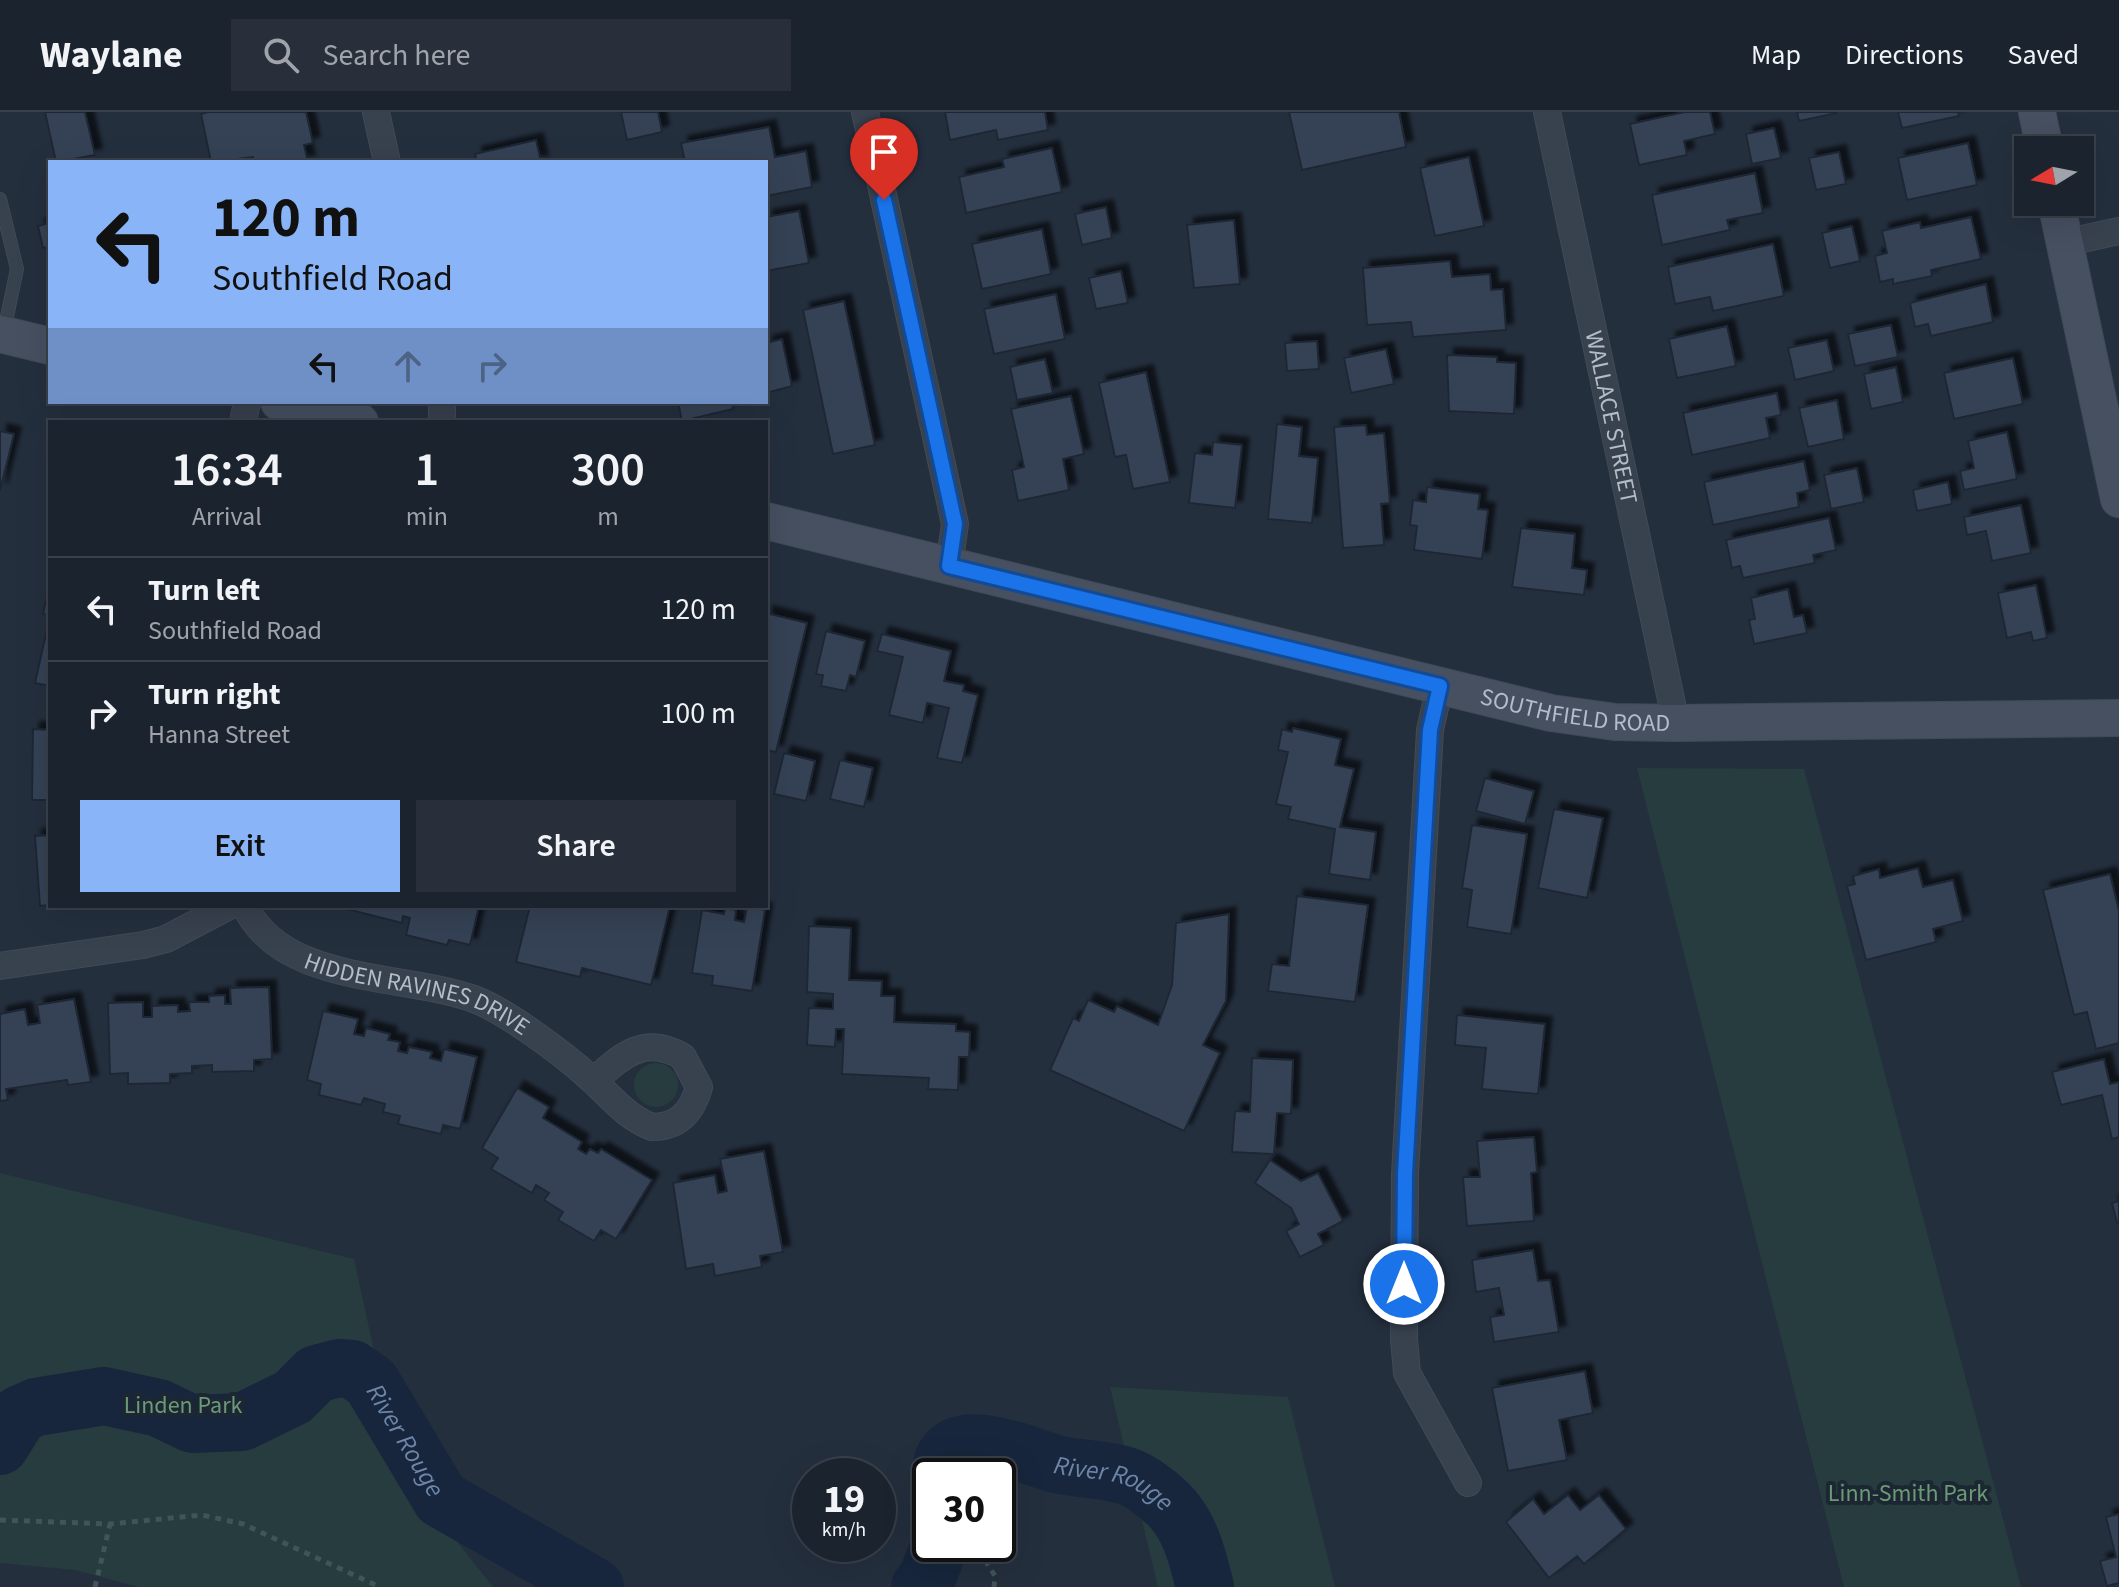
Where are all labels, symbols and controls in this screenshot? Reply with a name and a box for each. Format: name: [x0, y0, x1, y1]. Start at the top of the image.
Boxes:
search box: [231, 19, 791, 91]
text: Waylane: [40, 28, 183, 82]
icon: search: [259, 33, 303, 77]
text: Search here: [323, 34, 471, 77]
text: Map: [1751, 35, 1801, 75]
text: Directions: [1845, 35, 1964, 75]
text: Saved: [2008, 35, 2079, 75]
pin: [850, 118, 918, 200]
icon: arrive: [862, 130, 906, 174]
north arrow: [2014, 136, 2094, 216]
map controls: [2014, 136, 2094, 216]
text: 120 m: [212, 179, 360, 258]
icon: left: [80, 192, 184, 296]
text: Southfield Road: [212, 253, 453, 304]
street label: WALLACE STREET: [1576, 327, 1647, 507]
icon: left: [302, 344, 346, 388]
icon: ahead: [386, 344, 430, 388]
icon: right: [470, 344, 514, 388]
text: 16:34: [171, 436, 283, 504]
text: 1: [415, 436, 439, 504]
text: 300: [571, 436, 645, 504]
text: Arrival: [192, 498, 262, 535]
text: min: [406, 498, 448, 535]
text: m: [597, 498, 619, 535]
text: Turn left: [148, 569, 260, 612]
icon: left: [80, 587, 124, 631]
text: 120 m: [660, 588, 736, 631]
text: Southfield Road: [148, 612, 322, 649]
text: Turn right: [148, 673, 280, 716]
street label: SOUTHFIELD ROAD: [1477, 679, 1671, 740]
icon: right: [80, 691, 124, 735]
text: 100 m: [660, 692, 736, 735]
text: Hanna Street: [148, 716, 290, 753]
button: Exit: [80, 800, 400, 892]
button: Share: [416, 800, 736, 892]
street label: HIDDEN RAVINES DRIVE: [299, 943, 537, 1044]
position arrow: [1362, 1242, 1446, 1326]
water label: River Rouge: [358, 1377, 454, 1504]
park label: Linden Park: [124, 1388, 242, 1423]
water label: River Rouge: [1051, 1446, 1183, 1519]
speed limit sign: 30: [912, 1458, 1016, 1562]
text: 19: [823, 1471, 865, 1528]
park label: Linn-Smith Park: [1828, 1476, 1988, 1511]
text: km/h: [822, 1516, 866, 1544]

